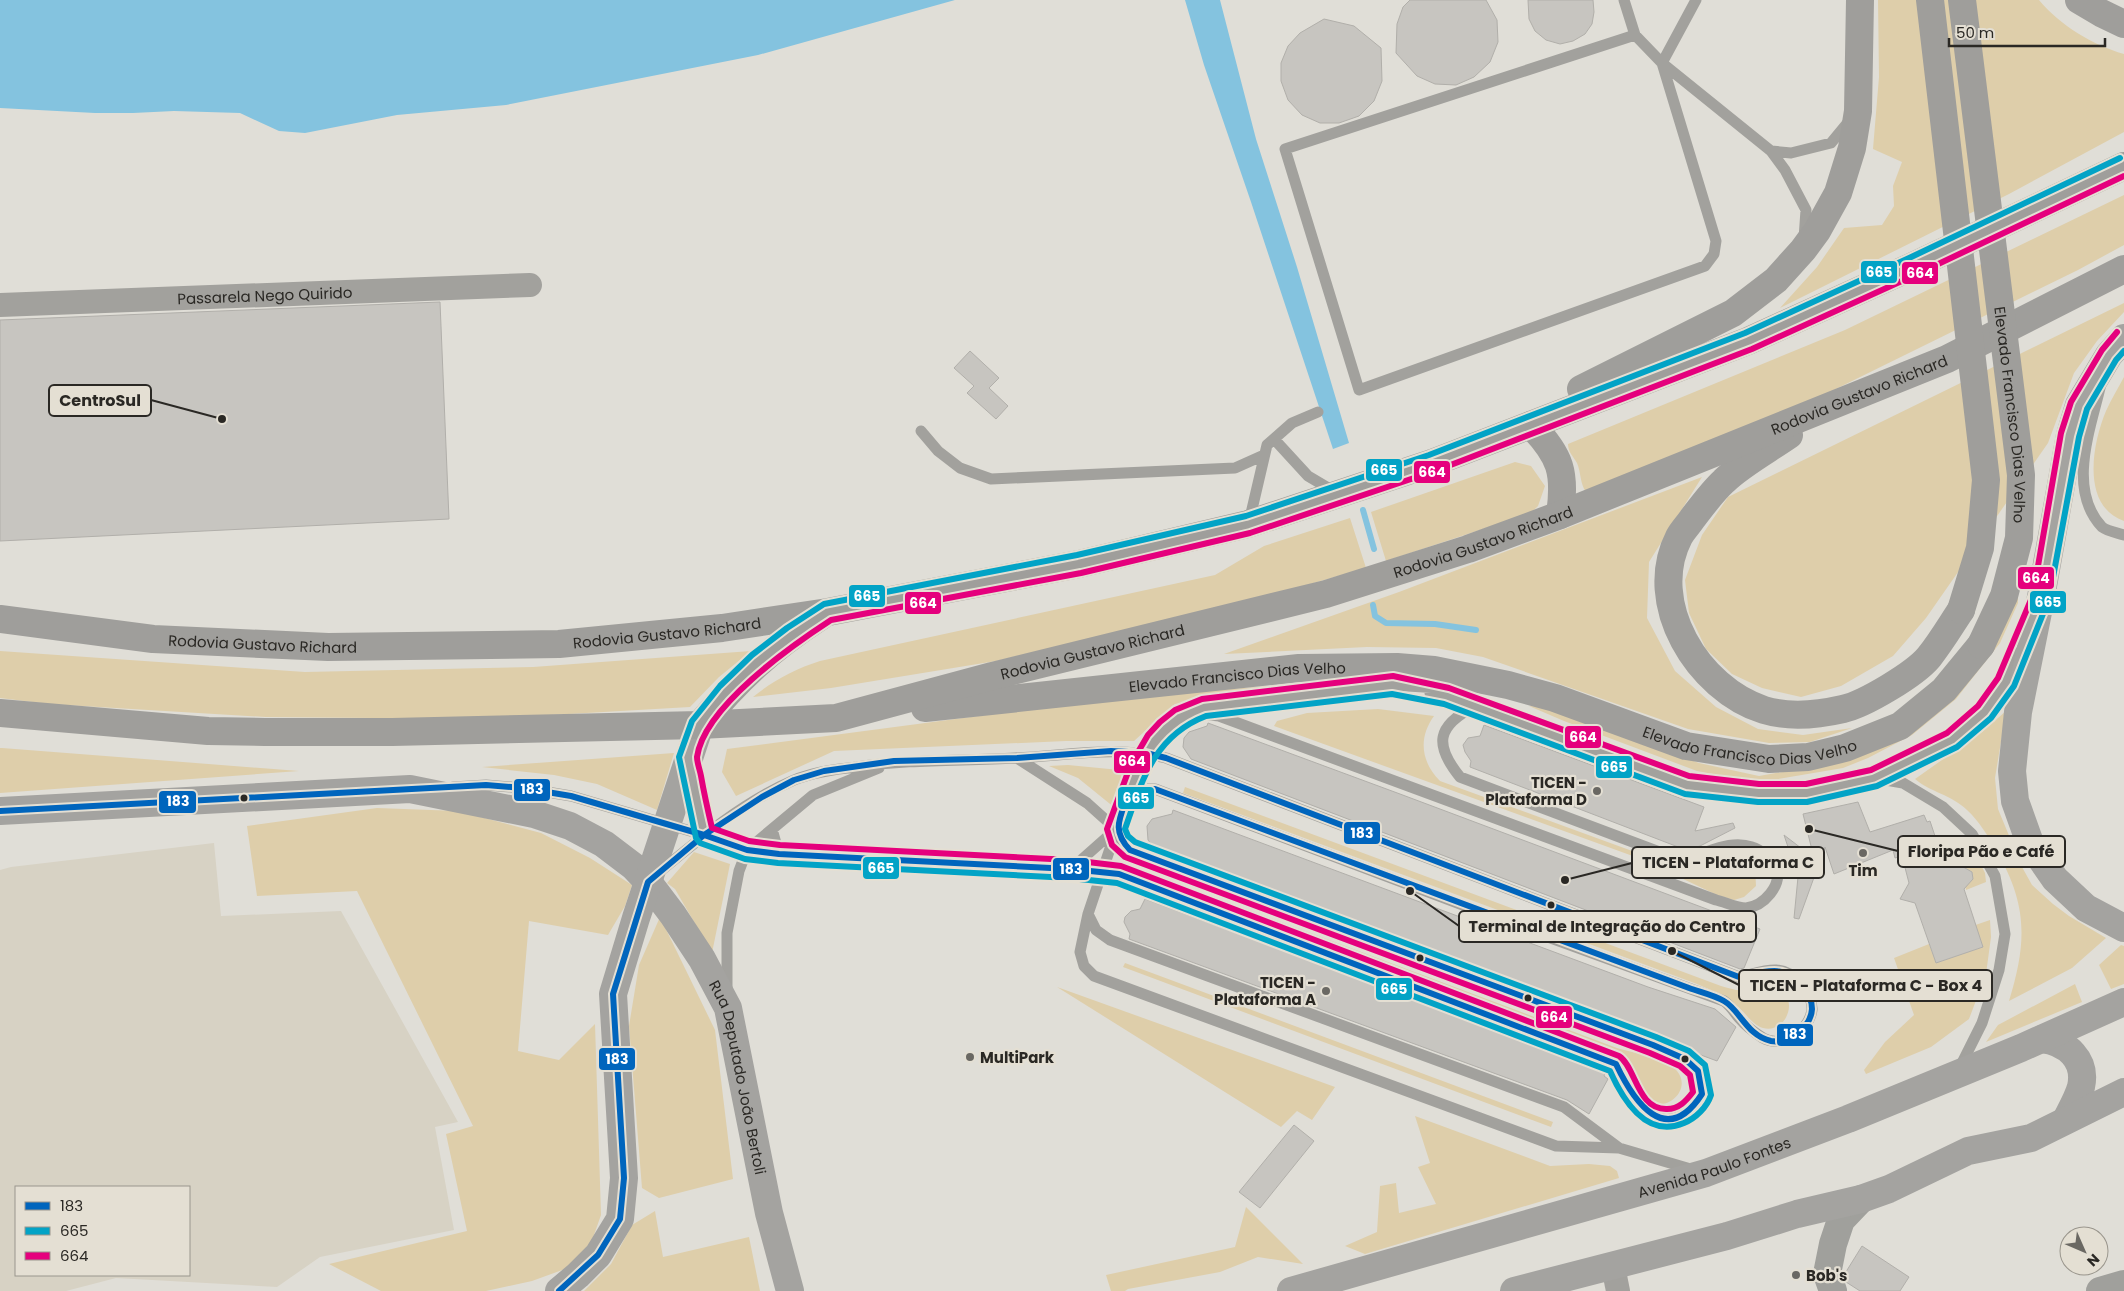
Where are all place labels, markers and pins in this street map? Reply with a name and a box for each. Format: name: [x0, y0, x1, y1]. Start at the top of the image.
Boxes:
callout: CentroSul: [49, 385, 151, 416]
place label: TICEN - Plataforma D: [1485, 772, 1587, 810]
marker: TICEN - Plataforma D: [1591, 785, 1603, 797]
unlabelled marker: [239, 793, 249, 803]
callout: Floripa Pão e Café: [1898, 836, 2065, 867]
callout: TICEN - Plataforma C: [1632, 847, 1824, 878]
marker: Tim: [1857, 847, 1869, 859]
place label: Tim: [1848, 860, 1878, 881]
unlabelled marker: [1546, 900, 1556, 910]
callout: Terminal de Integração do Centro: [1459, 911, 1756, 942]
unlabelled marker: [1415, 953, 1425, 963]
callout: TICEN - Plataforma C - Box 4: [1739, 970, 1992, 1001]
place label: TICEN - Plataforma A: [1214, 972, 1316, 1010]
marker: TICEN - Plataforma A: [1320, 985, 1332, 997]
unlabelled marker: [1523, 993, 1533, 1003]
place label: MultiPark: [980, 1047, 1055, 1068]
marker: MultiPark: [964, 1051, 976, 1063]
unlabelled marker: [1680, 1054, 1690, 1064]
place label: Bob's: [1806, 1265, 1847, 1286]
marker: Bob's: [1790, 1269, 1802, 1281]

